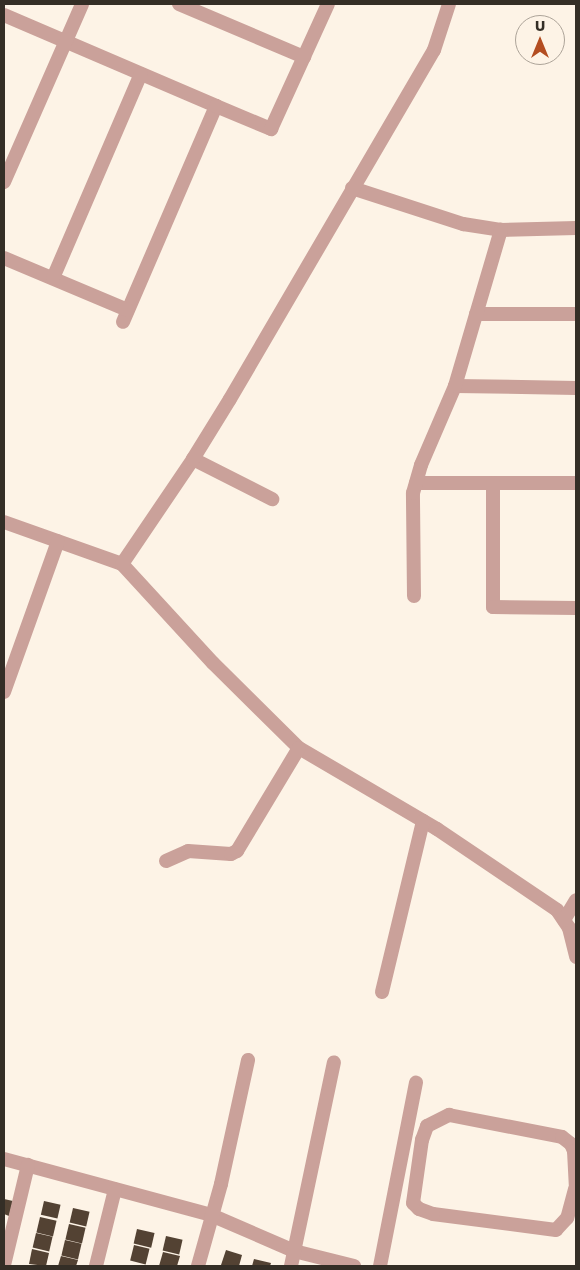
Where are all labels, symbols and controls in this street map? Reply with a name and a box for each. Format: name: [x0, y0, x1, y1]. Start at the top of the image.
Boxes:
north arrow: [515, 15, 565, 65]
text: U: [535, 17, 545, 34]

